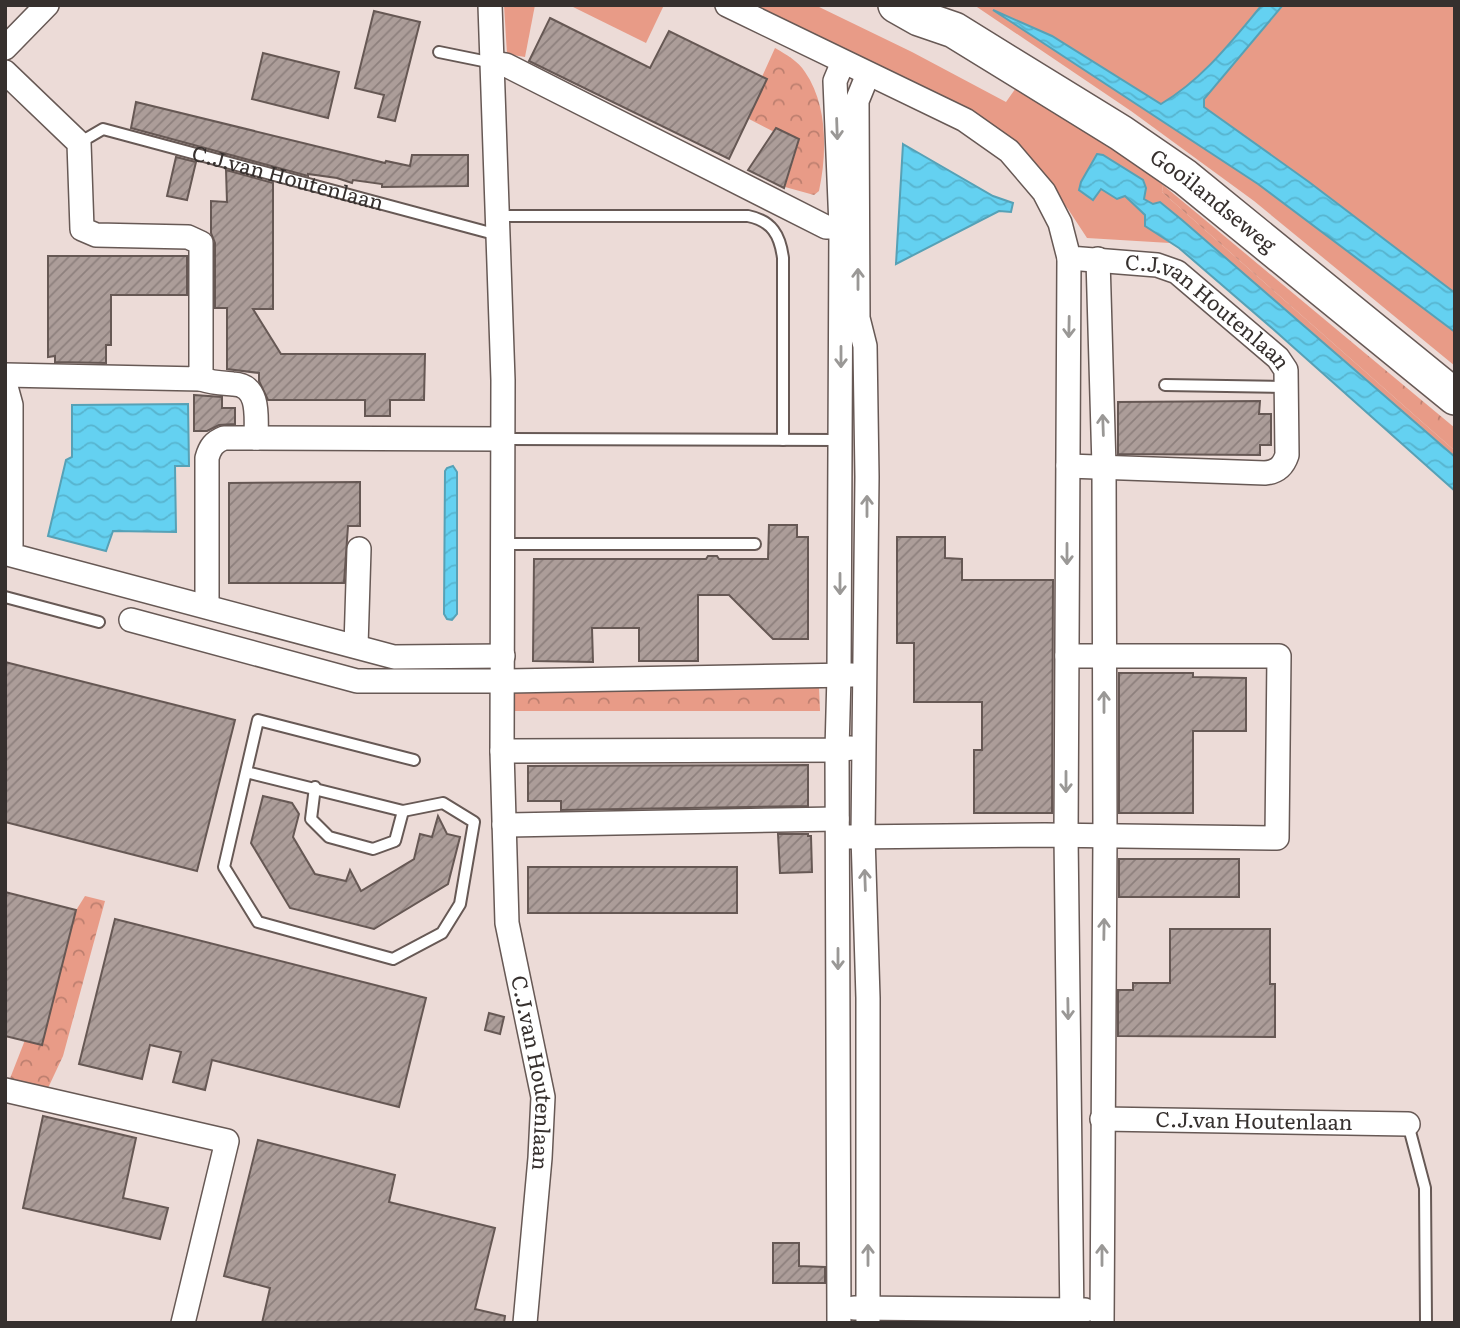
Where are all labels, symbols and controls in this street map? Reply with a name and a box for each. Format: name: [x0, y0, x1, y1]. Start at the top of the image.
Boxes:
one-way arrow: [831, 117, 844, 140]
street label: C.J.van Houtenlaan: [189, 136, 388, 217]
street label: Gooilandseweg: [1145, 140, 1284, 259]
street label: C.J.van Houtenlaan: [1124, 245, 1299, 375]
one-way arrow: [851, 268, 865, 291]
one-way arrow: [1062, 315, 1076, 338]
one-way arrow: [834, 345, 847, 368]
one-way arrow: [1096, 414, 1109, 437]
one-way arrow: [860, 494, 874, 517]
one-way arrow: [1060, 542, 1074, 565]
one-way arrow: [833, 572, 847, 595]
one-way arrow: [1097, 690, 1111, 713]
one-way arrow: [1059, 770, 1073, 793]
one-way arrow: [859, 869, 872, 892]
one-way arrow: [1097, 918, 1111, 941]
one-way arrow: [831, 947, 845, 970]
street label: C.J.van Houtenlaan: [505, 972, 561, 1172]
one-way arrow: [1061, 997, 1075, 1020]
street label: C.J.van Houtenlaan: [1155, 1102, 1353, 1136]
one-way arrow: [861, 1243, 874, 1266]
one-way arrow: [1095, 1243, 1109, 1266]

